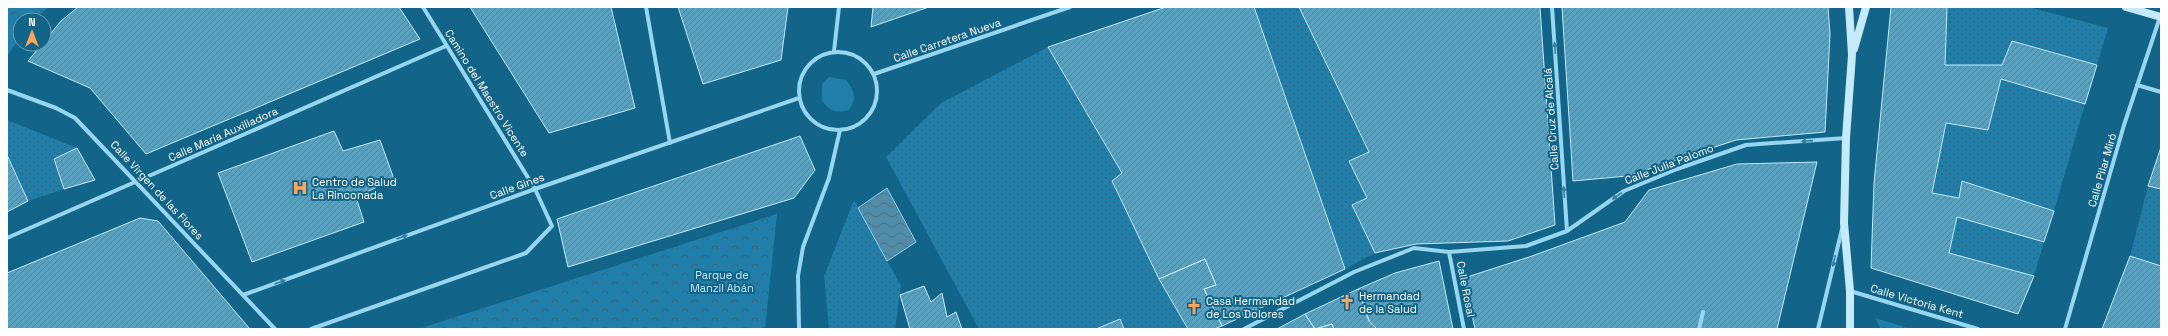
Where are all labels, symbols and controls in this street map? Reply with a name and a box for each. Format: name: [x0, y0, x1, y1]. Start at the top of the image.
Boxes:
north arrow: [12, 12, 52, 52]
text: N: [28, 15, 36, 29]
street label: Calle Carretera Nueva: [891, 15, 1003, 65]
street label: Camino del Maestro Vicente: [442, 27, 532, 159]
one-way arrow: [1551, 42, 1558, 54]
street label: Calle Cruz de Alcalá: [1540, 67, 1562, 171]
street label: Calle María Auxiliadora: [166, 103, 281, 164]
street label: Calle Pilar Miró: [2085, 131, 2119, 209]
one-way arrow: [1801, 137, 1813, 144]
street label: Calle Virgen de las Flores: [107, 138, 207, 243]
street label: Calle Julia Palomo: [1623, 141, 1716, 187]
street label: Calle Gines: [488, 170, 546, 202]
place label: Centro de Salud La Rinconada: [312, 175, 397, 202]
hospital icon: Centro de Salud La Rinconada: [291, 179, 309, 197]
one-way arrow: [1561, 186, 1568, 198]
one-way arrow: [1612, 192, 1622, 200]
one-way arrow: [397, 234, 409, 240]
one-way arrow: [1831, 255, 1837, 267]
street label: Calle Rosal: [1454, 260, 1478, 318]
park label: Parque de Manzil Abán: [690, 268, 754, 295]
one-way arrow: [274, 279, 286, 285]
street label: Calle Victoria Kent: [1869, 281, 1965, 321]
place label: Hermandad de la Salud: [1359, 289, 1420, 316]
church icon: Hermandad de la Salud: [1338, 293, 1356, 311]
place label: Casa Hermandad de Los Dolores: [1206, 294, 1295, 321]
church icon: Casa Hermandad de Los Dolores: [1185, 298, 1203, 316]

